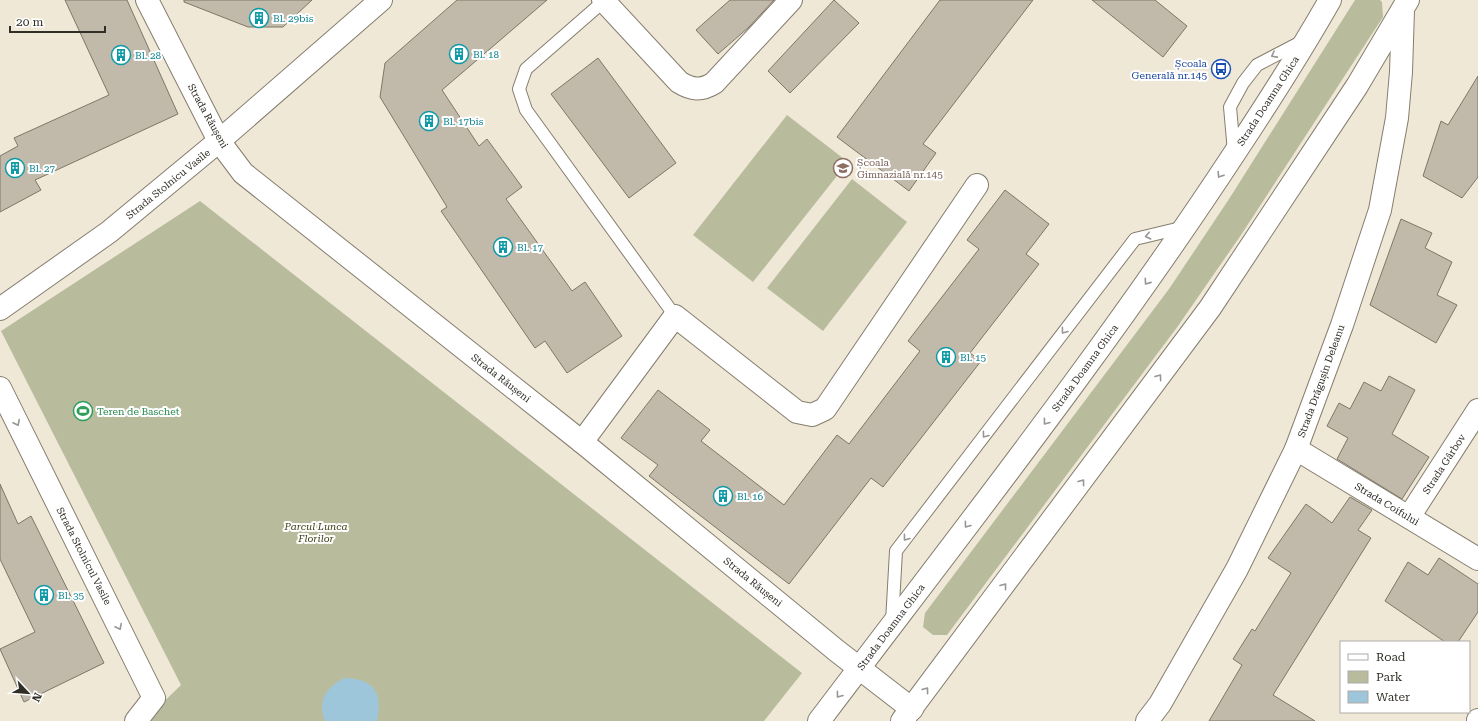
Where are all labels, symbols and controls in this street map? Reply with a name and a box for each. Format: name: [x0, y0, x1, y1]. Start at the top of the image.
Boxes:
building icon: Bl. 29bis: [248, 7, 270, 29]
scale bar: [10, 8, 105, 34]
place label: Bl. 29bis: [273, 13, 314, 24]
text: 20 m: [16, 15, 43, 29]
building icon: Bl. 18: [448, 43, 470, 65]
building icon: Bl. 28: [110, 44, 132, 66]
place label: Bl. 18: [473, 49, 499, 60]
place label: Bl. 28: [135, 50, 161, 61]
one-way arrow: [1271, 51, 1279, 58]
street label: Strada Doamna Ghica: [1235, 54, 1301, 148]
place label: Școala Generală nr.145: [1132, 58, 1208, 81]
bus stop icon: Școala Generală nr.145: [1210, 58, 1232, 80]
street label: Strada Răușeni: [184, 82, 230, 151]
building icon: Bl. 17bis: [418, 110, 440, 132]
place label: Bl. 17bis: [443, 116, 484, 127]
street label: Strada Stolnicu Vasile: [124, 146, 213, 221]
building icon: Bl. 27: [4, 157, 26, 179]
school or university icon: Școala Gimnazială nr.145: [832, 157, 854, 179]
place label: Școala Gimnazială nr.145: [857, 157, 943, 180]
place label: Bl. 27: [29, 163, 55, 174]
one-way arrow: [1218, 171, 1225, 178]
one-way arrow: [1145, 231, 1151, 239]
building icon: Bl. 17: [492, 236, 514, 258]
place label: Bl. 17: [517, 242, 543, 253]
one-way arrow: [1144, 278, 1151, 285]
street label: Strada Doamna Ghica: [1050, 322, 1121, 414]
street label: Strada Drăgușin Deleanu: [1295, 322, 1349, 440]
one-way arrow: [1062, 327, 1069, 334]
building icon: Bl. 15: [935, 346, 957, 368]
street label: Strada Răușeni: [468, 352, 533, 406]
place label: Bl. 15: [960, 352, 986, 363]
one-way arrow: [1154, 375, 1161, 382]
sports icon: Teren de Baschet: [72, 400, 94, 422]
place label: Teren de Baschet: [97, 406, 180, 417]
one-way arrow: [1044, 417, 1051, 424]
one-way arrow: [13, 419, 20, 426]
one-way arrow: [983, 430, 990, 437]
street label: Strada Gârbov: [1421, 432, 1468, 496]
one-way arrow: [1077, 479, 1084, 486]
street label: Strada Coifului: [1353, 481, 1421, 527]
building icon: Bl. 16: [712, 485, 734, 507]
place label: Bl. 16: [737, 491, 763, 502]
street label: Strada Stolnicul Vasile: [55, 505, 114, 607]
park label: Parcul Lunca Florilor: [284, 521, 347, 544]
one-way arrow: [965, 521, 972, 528]
one-way arrow: [904, 534, 911, 541]
street label: Strada Răușeni: [720, 555, 784, 610]
street label: Strada Doamna Ghica: [855, 581, 927, 672]
one-way arrow: [999, 583, 1006, 590]
building icon: Bl. 35: [33, 584, 55, 606]
place label: Bl. 35: [58, 590, 84, 601]
one-way arrow: [114, 623, 122, 631]
legend: [1340, 641, 1470, 713]
text: Road: [1376, 650, 1406, 664]
text: Park: [1376, 670, 1403, 684]
north arrow: [8, 673, 48, 713]
one-way arrow: [921, 687, 928, 694]
one-way arrow: [837, 690, 844, 697]
text: Water: [1376, 690, 1410, 704]
text: N: [29, 691, 44, 704]

